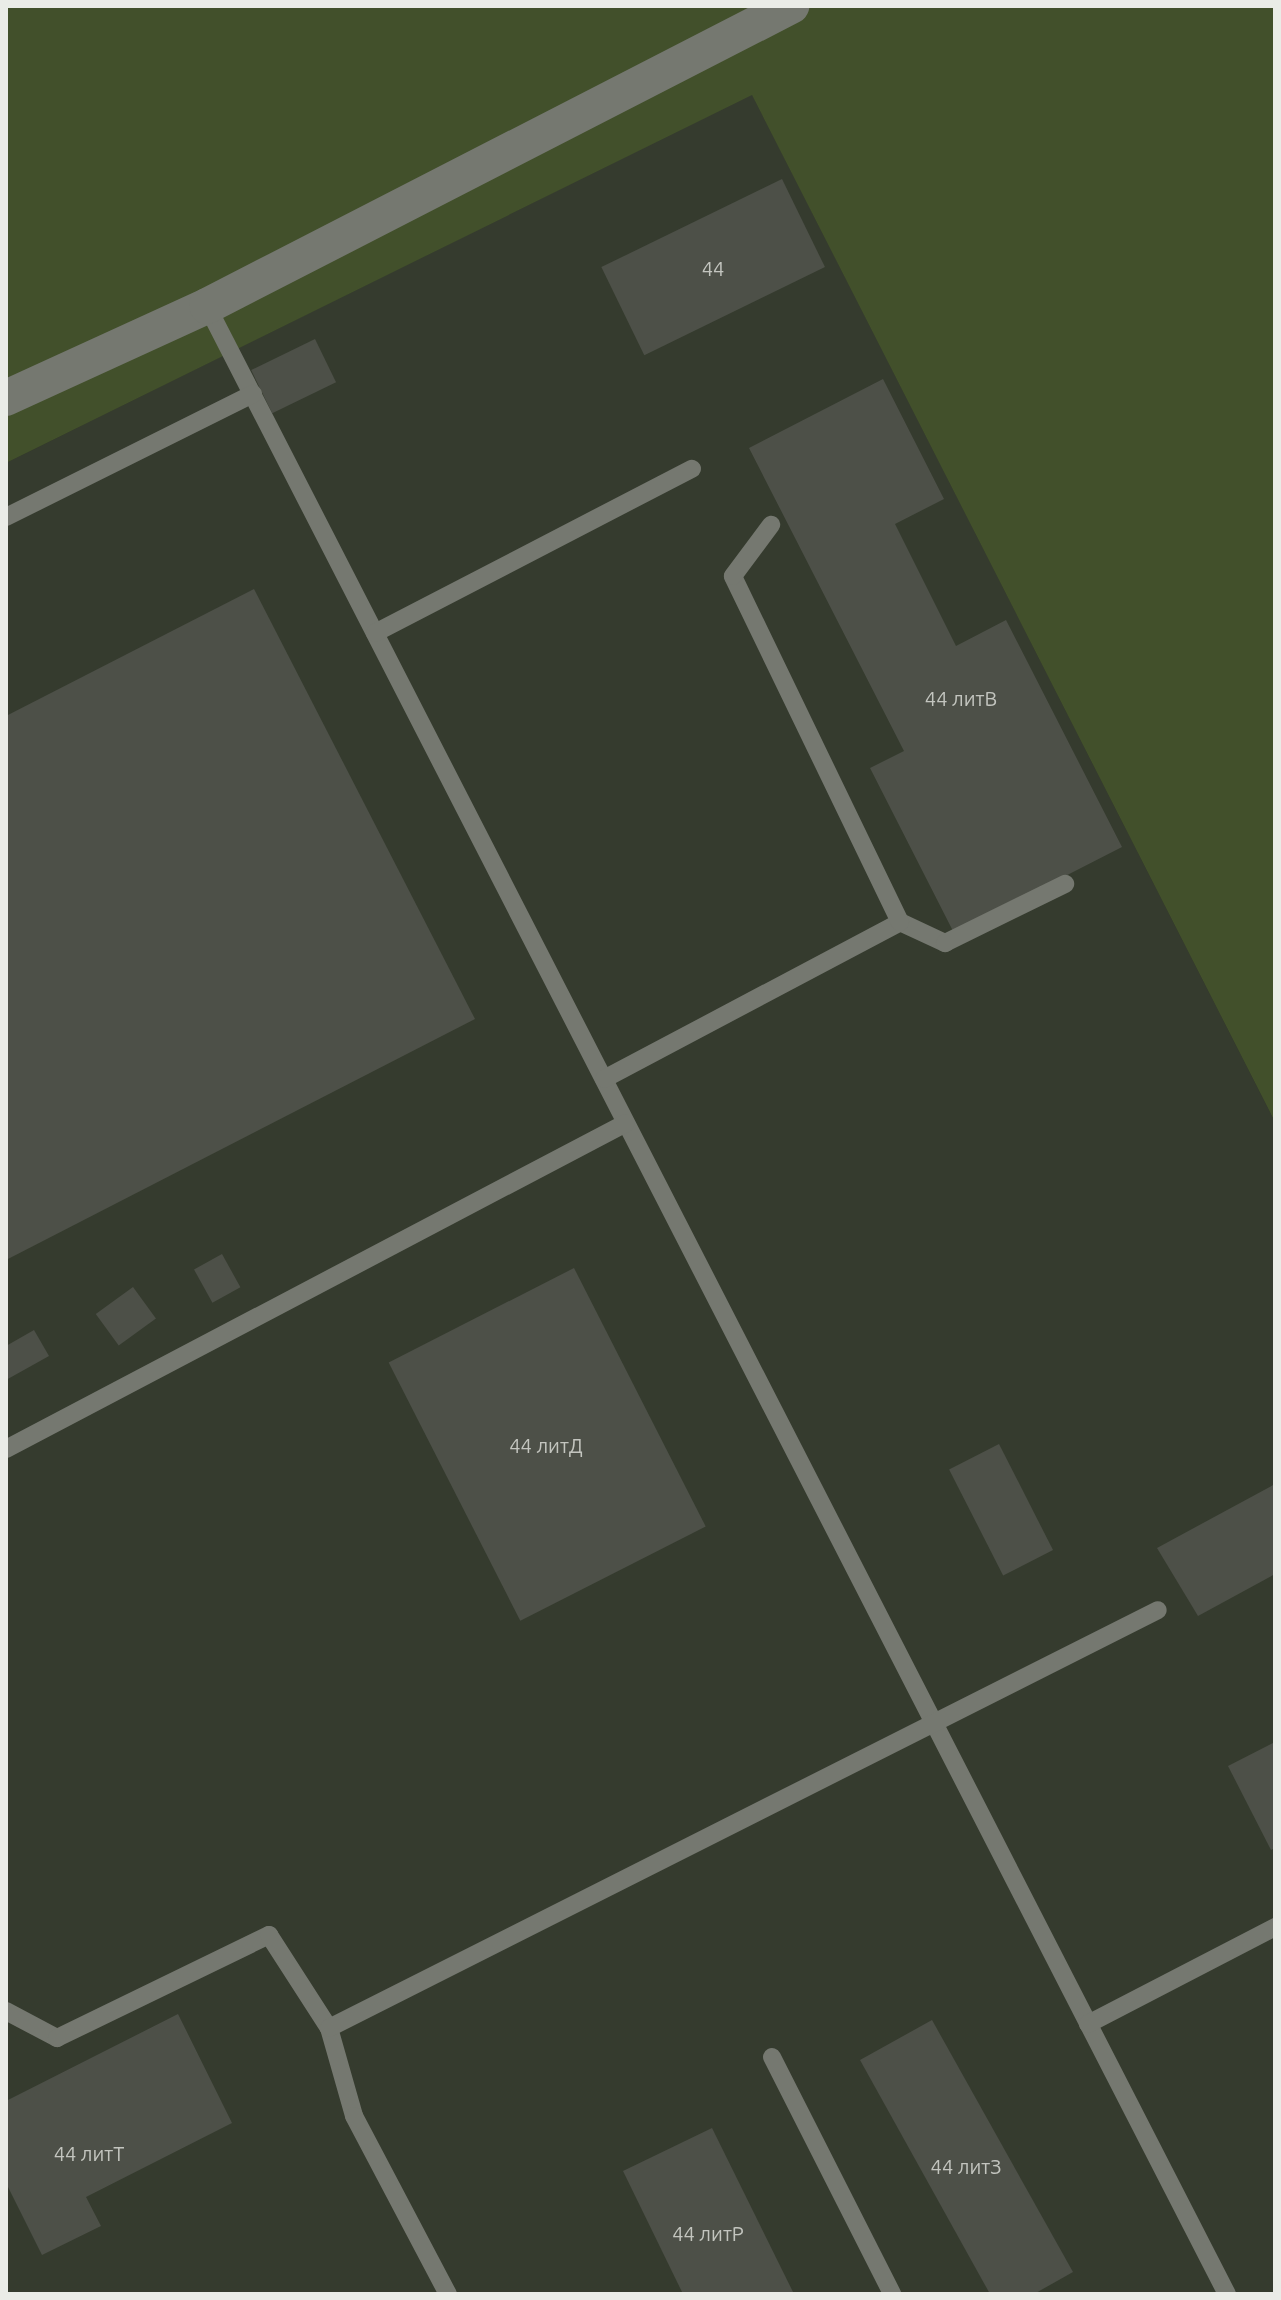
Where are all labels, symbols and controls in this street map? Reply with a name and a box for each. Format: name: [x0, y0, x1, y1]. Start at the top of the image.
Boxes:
house number: 44: [702, 256, 724, 280]
house number: 44 литВ: [925, 686, 997, 710]
house number: 44 литД: [509, 1433, 583, 1457]
house number: 44 литТ: [54, 2141, 124, 2165]
house number: 44 литЗ: [931, 2154, 1001, 2178]
house number: 44 литР: [672, 2221, 744, 2245]

